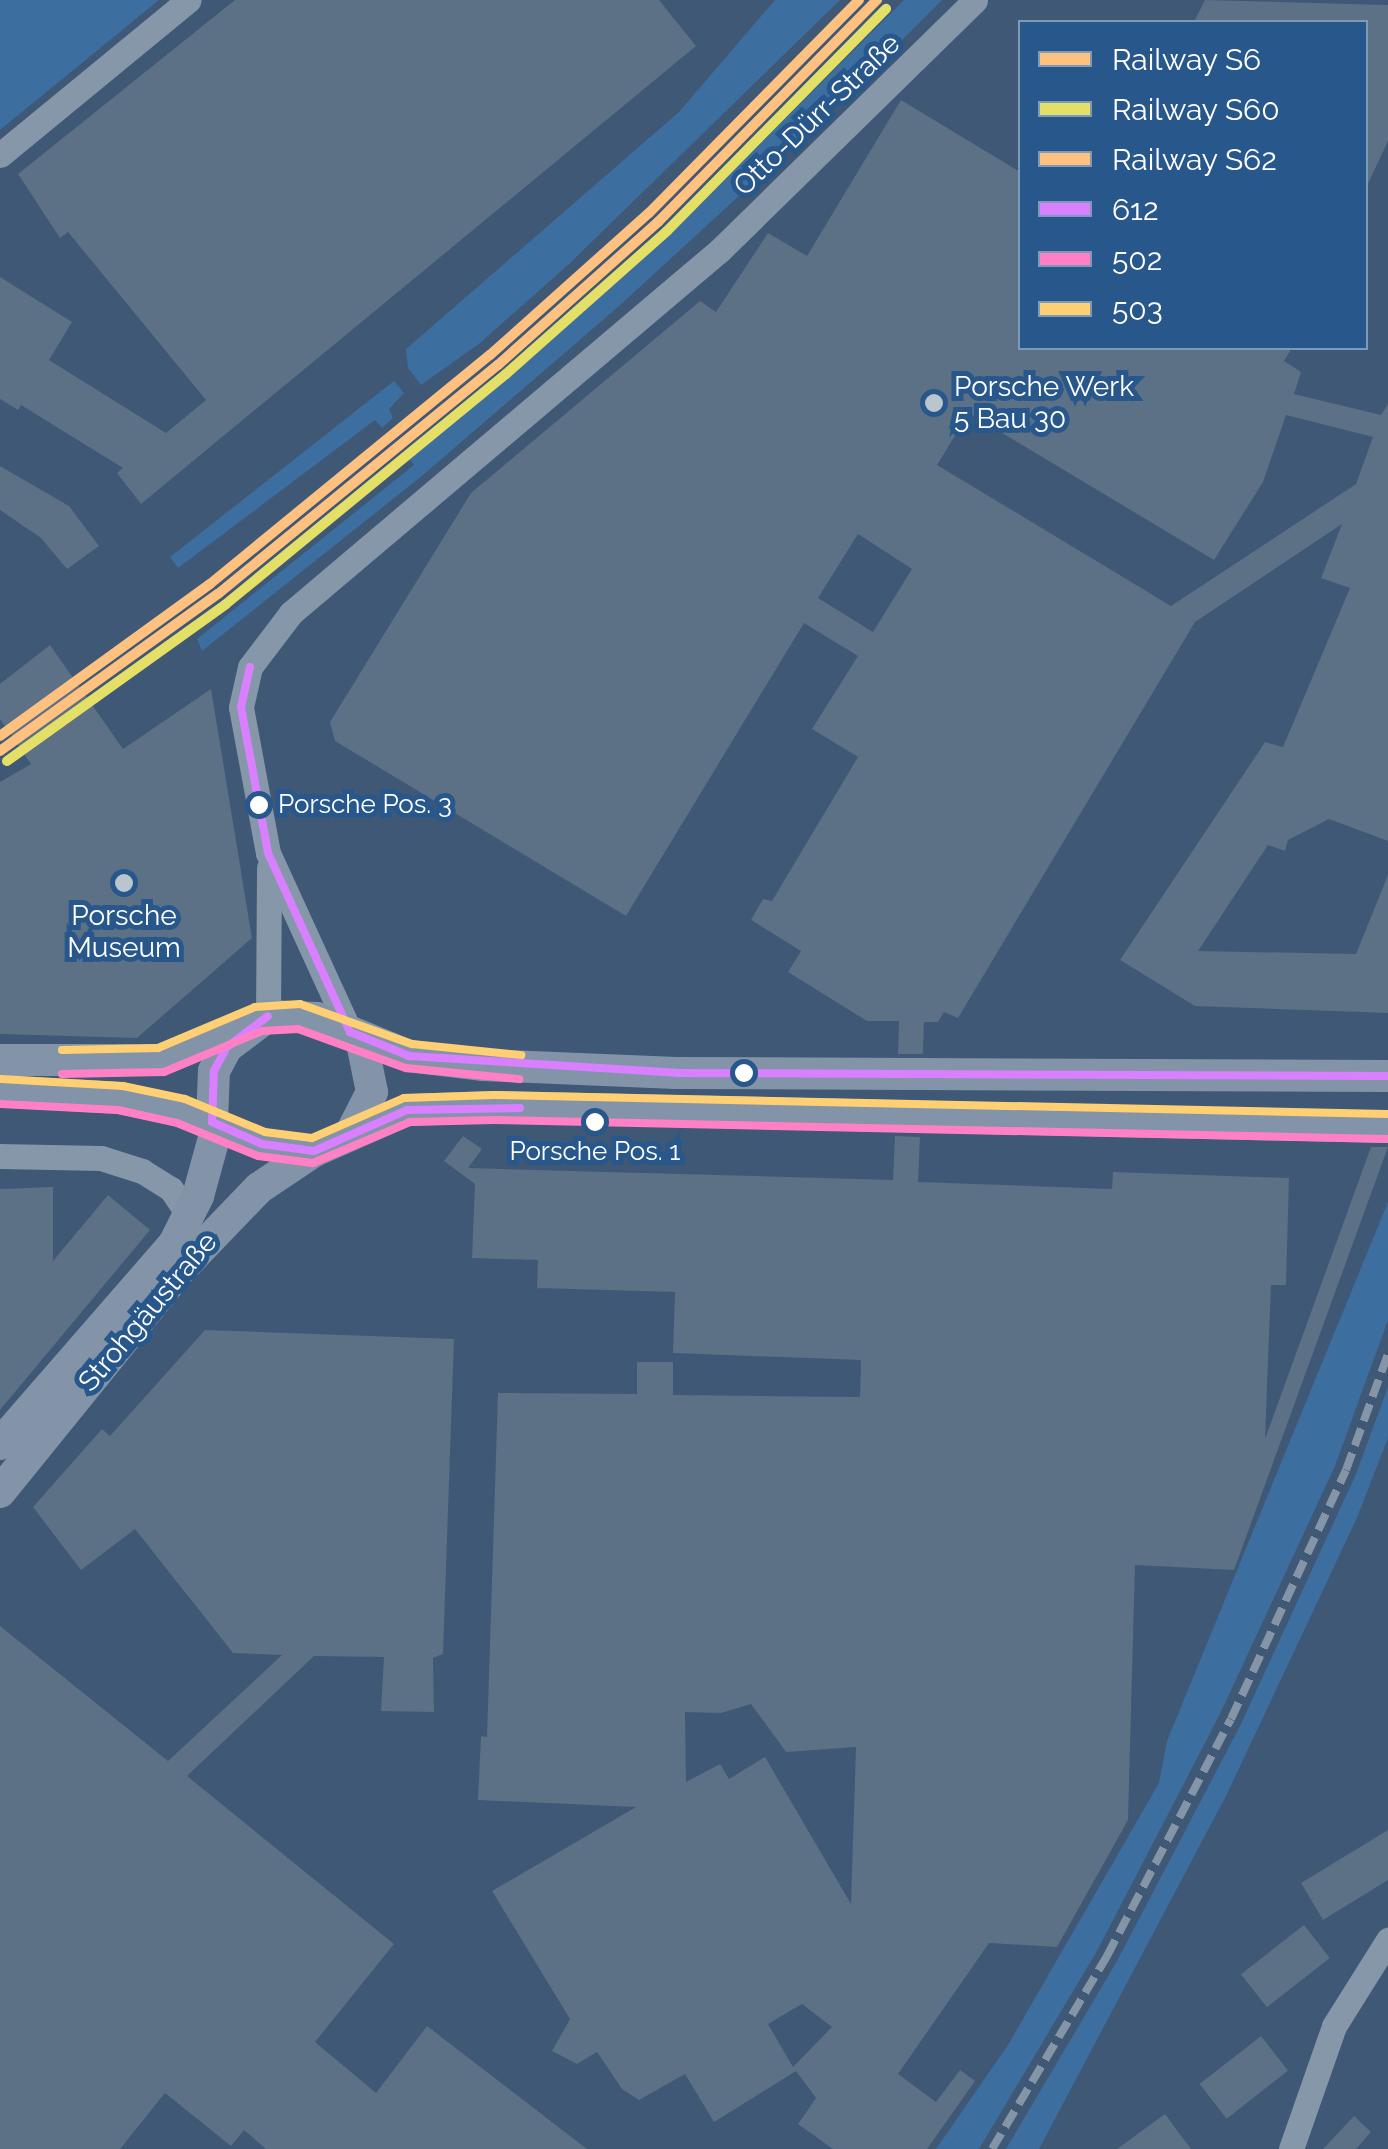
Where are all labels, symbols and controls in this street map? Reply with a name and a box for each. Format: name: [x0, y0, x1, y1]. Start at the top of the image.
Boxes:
legend: [1018, 20, 1368, 350]
street label: Otto-Dürr-Straße: [727, 27, 907, 203]
text: Railway S6: [1112, 42, 1261, 77]
text: Railway S60: [1112, 92, 1280, 127]
text: Railway S62: [1112, 142, 1277, 177]
text: 612: [1112, 192, 1159, 227]
text: 502: [1112, 242, 1162, 277]
text: 503: [1112, 292, 1163, 327]
place label: Porsche Werk 5 Bau 30: [954, 370, 1135, 436]
marker: Porsche Werk 5 Bau 30: [923, 392, 945, 414]
place label: Porsche Pos. 3: [278, 789, 452, 821]
marker: Porsche Pos. 3: [249, 795, 269, 815]
marker: Porsche Museum: [113, 872, 135, 894]
place label: Porsche Museum: [67, 899, 181, 965]
unlabelled marker: [734, 1063, 754, 1083]
marker: Porsche Pos. 1: [585, 1112, 605, 1132]
place label: Porsche Pos. 1: [509, 1136, 681, 1168]
street label: Strohgäustraße: [72, 1226, 224, 1398]

